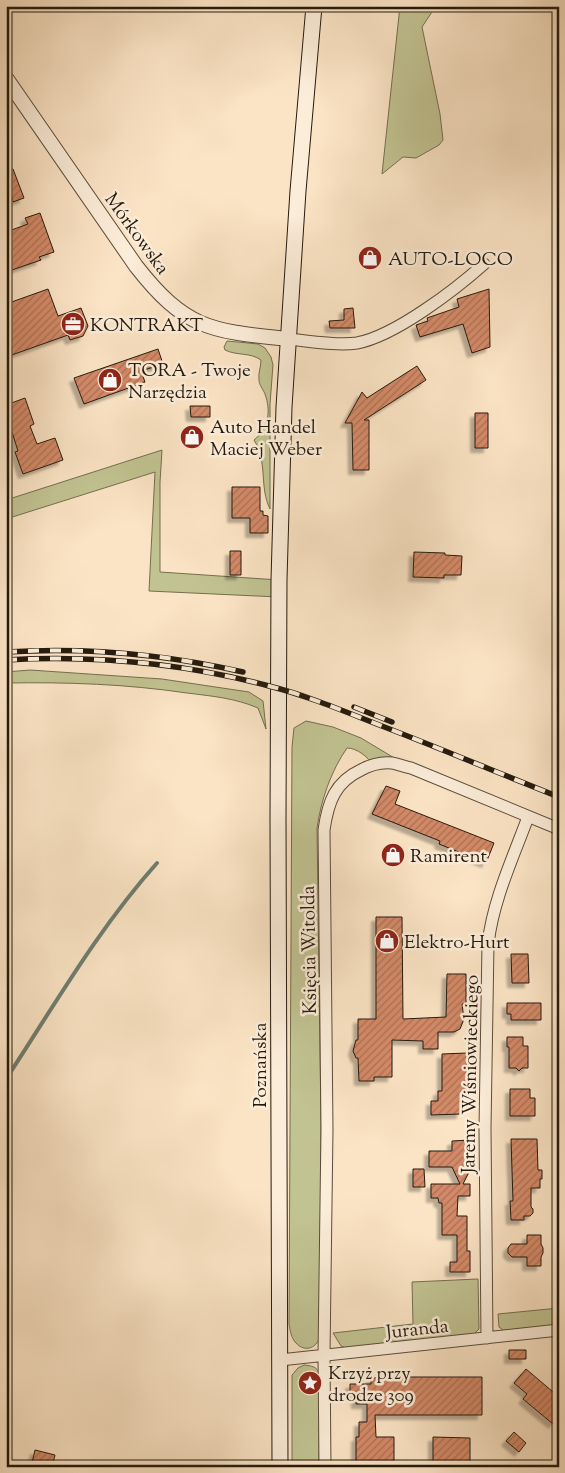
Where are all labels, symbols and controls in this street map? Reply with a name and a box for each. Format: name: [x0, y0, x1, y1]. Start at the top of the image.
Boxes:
street label: Mórkowska: [97, 188, 175, 281]
shop icon: AUTO-LOCO: [357, 245, 383, 271]
place label: AUTO-LOCO: [388, 247, 513, 274]
office icon: KONTRAKT: [60, 311, 86, 337]
place label: KONTRAKT: [90, 313, 203, 340]
place label: TORA - Twoje Narzędzia: [128, 358, 251, 407]
shop icon: TORA - Twoje Narzędzia: [97, 367, 123, 393]
place label: Auto Handel Maciej Weber: [210, 415, 322, 464]
shop icon: Auto Handel Maciej Weber: [179, 424, 205, 450]
shop icon: Ramirent: [380, 842, 406, 868]
place label: Ramirent: [410, 844, 487, 871]
street label: Księcia Witolda: [296, 885, 325, 1015]
shop icon: Elektro-Hurt: [374, 928, 400, 954]
place label: Elektro-Hurt: [404, 930, 510, 957]
street label: Jaremy Wiśniowieckiego: [456, 974, 487, 1175]
street label: Poznańska: [248, 1022, 275, 1108]
street label: Juranda: [384, 1314, 450, 1347]
place label: Krzyż przy drodze 309: [328, 1361, 414, 1410]
place icon: Krzyż przy drodze 309: [297, 1370, 323, 1396]

